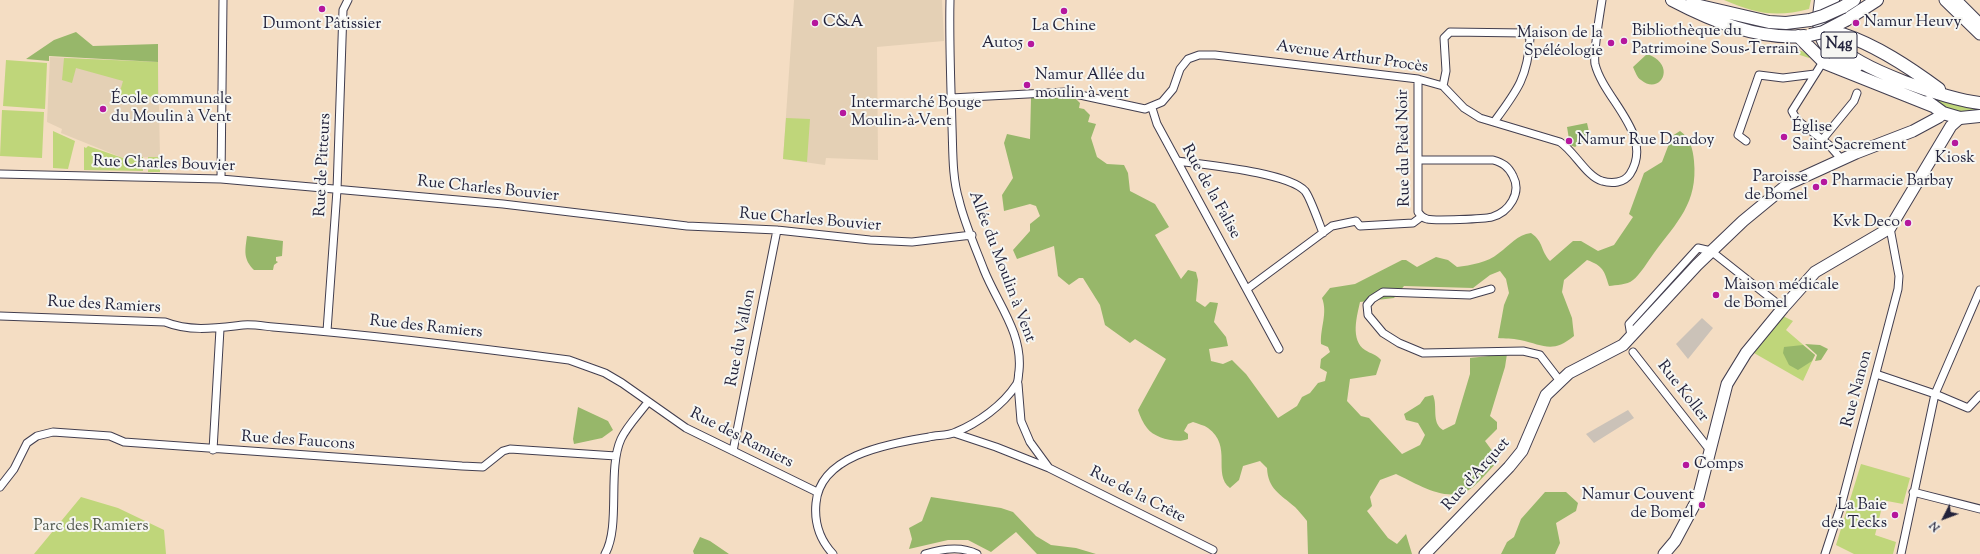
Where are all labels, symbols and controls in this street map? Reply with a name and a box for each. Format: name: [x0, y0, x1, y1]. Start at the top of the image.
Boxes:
marker: Dumont Pâtissier: [317, 4, 327, 14]
marker: La Chine: [1059, 6, 1069, 16]
place label: C&A: [823, 13, 864, 33]
place label: Namur Heuvy: [1864, 13, 1961, 33]
place label: Dumont Pâtissier: [263, 15, 381, 35]
place label: La Chine: [1032, 17, 1096, 37]
marker: C&A: [810, 18, 820, 28]
marker: Namur Heuvy: [1851, 18, 1861, 28]
place label: Bibliothèque du Patrimoine Sous-Terrain: [1632, 22, 1799, 60]
place label: Maison de la Spéléologie: [1517, 24, 1603, 62]
road number: N4g: [1821, 32, 1857, 58]
place label: Auto5: [982, 34, 1023, 54]
marker: Bibliothèque du Patrimoine Sous-Terrain: [1619, 36, 1629, 46]
street label: Avenue Arthur Procès: [1275, 38, 1429, 78]
marker: Maison de la Spéléologie: [1606, 38, 1616, 48]
marker: Auto5: [1026, 39, 1036, 49]
place label: Namur Allée du moulin à vent: [1035, 66, 1145, 104]
marker: Namur Allée du moulin à vent: [1022, 80, 1032, 90]
street label: Rue du Pied Noir: [1394, 89, 1416, 207]
place label: École communale du Moulin à Vent: [111, 90, 232, 128]
place label: Intermarché Bouge Moulin-à-Vent: [851, 94, 981, 132]
marker: École communale du Moulin à Vent: [98, 104, 108, 114]
marker: Intermarché Bouge Moulin-à-Vent: [838, 108, 848, 118]
street label: Rue de Pitteurs: [312, 113, 336, 217]
place label: Église Saint-Sacrement: [1792, 118, 1906, 156]
place label: Namur Rue Dandoy: [1577, 131, 1714, 151]
marker: Église Saint-Sacrement: [1779, 132, 1789, 142]
marker: Namur Rue Dandoy: [1564, 136, 1574, 146]
marker: Kiosk: [1950, 138, 1960, 148]
street label: Rue de la Falise: [1176, 141, 1244, 243]
place label: Kiosk: [1935, 149, 1975, 169]
street label: Rue Charles Bouvier: [93, 153, 235, 177]
place label: Paroisse de Bomel: [1745, 168, 1808, 206]
place label: Pharmacie Barbay: [1832, 172, 1953, 192]
street label: Rue Charles Bouvier: [416, 173, 560, 207]
marker: Pharmacie Barbay: [1819, 177, 1829, 187]
marker: Paroisse de Bomel: [1811, 182, 1821, 192]
street label: Allée du Moulin à Vent: [963, 189, 1039, 345]
street label: Rue Charles Bouvier: [738, 205, 882, 237]
place label: Kvk Deco: [1833, 213, 1900, 233]
marker: Kvk Deco: [1903, 218, 1913, 228]
place label: Maison médicale de Bomel: [1724, 276, 1839, 314]
street label: Rue du Vallon: [723, 288, 761, 388]
marker: Maison médicale de Bomel: [1711, 290, 1721, 300]
street label: Rue des Ramiers: [47, 293, 161, 319]
street label: Rue des Ramiers: [369, 313, 483, 343]
street label: Rue Nanon: [1839, 349, 1877, 429]
street label: Rue Koller: [1652, 357, 1712, 427]
street label: Rue des Ramiers: [686, 405, 796, 473]
street label: Rue des Faucons: [241, 428, 355, 456]
street label: Rue d'Arquet: [1439, 434, 1515, 516]
place label: Comps: [1694, 455, 1743, 475]
marker: Comps: [1681, 460, 1691, 470]
street label: Rue de la Crête: [1086, 464, 1188, 528]
place label: Namur Couvent de Bomel: [1582, 486, 1694, 524]
place label: La Baie des Tecks: [1822, 496, 1887, 534]
north arrow: [1924, 498, 1964, 538]
marker: Namur Couvent de Bomel: [1697, 500, 1707, 510]
marker: La Baie des Tecks: [1890, 510, 1900, 520]
park label: Parc des Ramiers: [34, 517, 148, 537]
text: N: [1926, 517, 1944, 535]

